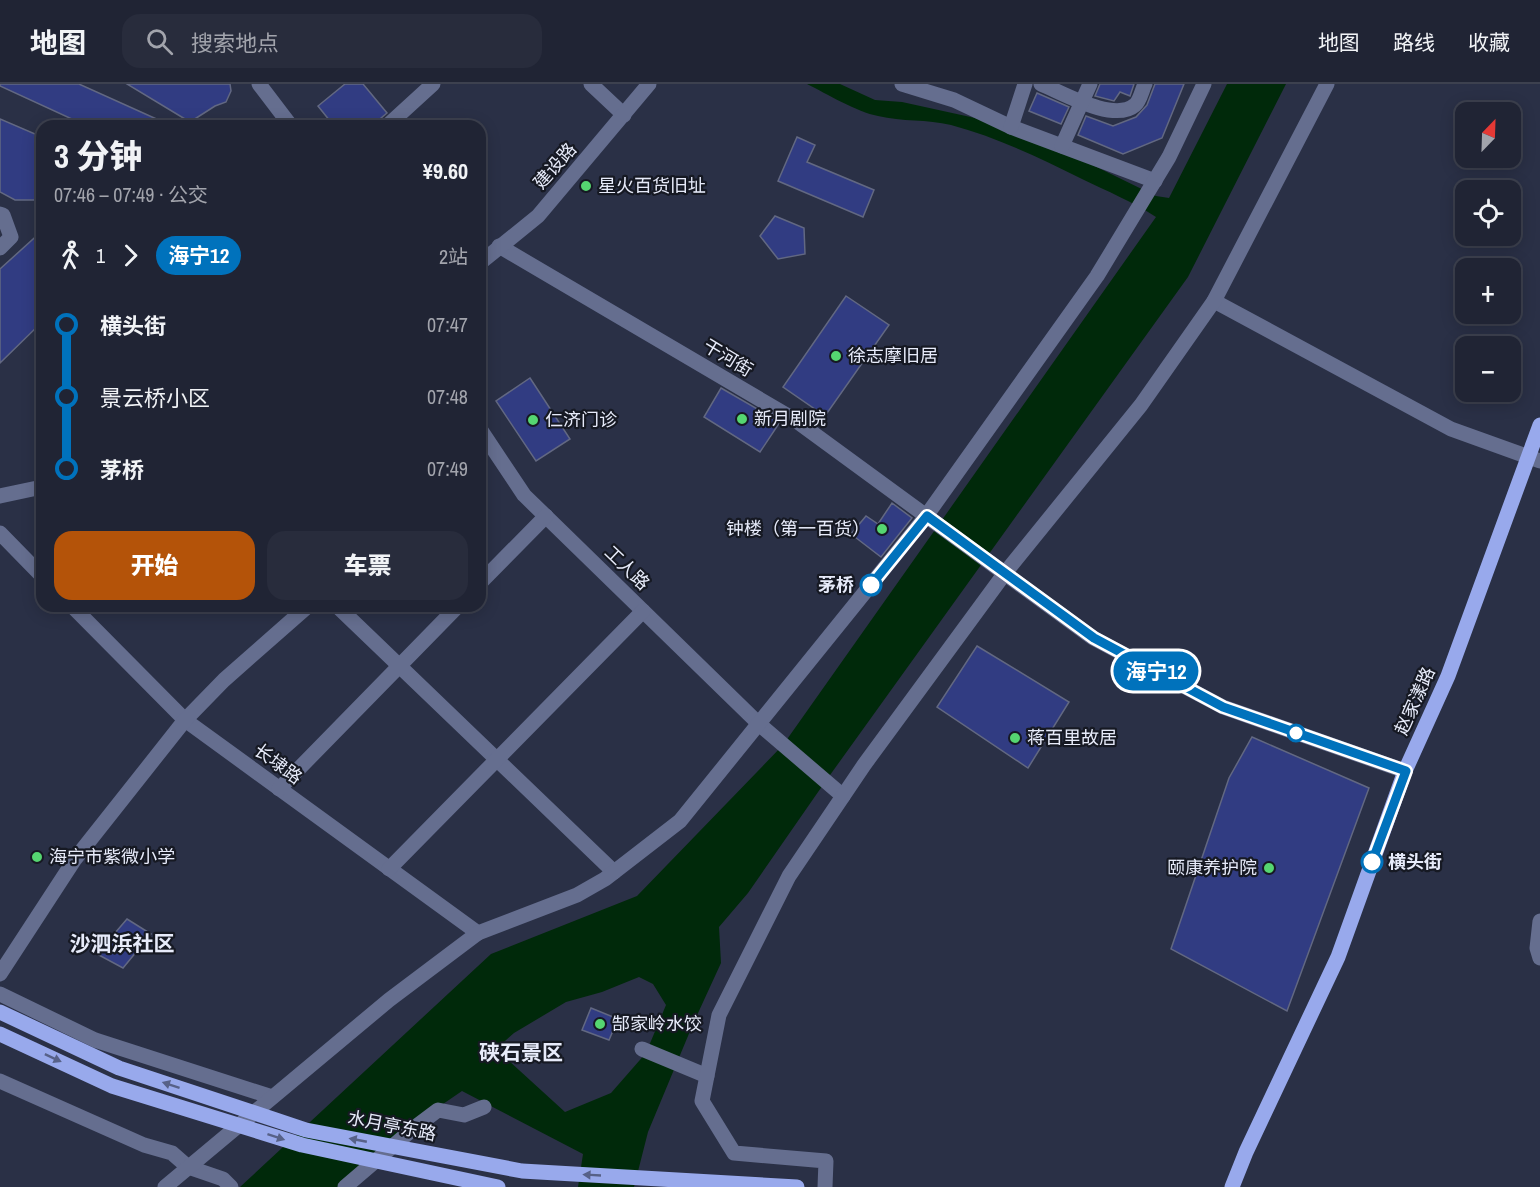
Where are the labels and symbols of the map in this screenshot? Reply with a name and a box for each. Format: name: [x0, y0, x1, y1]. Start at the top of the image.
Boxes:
north arrow: [1455, 102, 1521, 168]
street label: 建设路: [527, 137, 582, 194]
place label: 星火百货旧址: [598, 173, 706, 198]
marker: 星火百货旧址: [579, 179, 593, 193]
street label: 干河街: [699, 333, 758, 382]
place label: 徐志摩旧居: [848, 343, 938, 368]
marker: 徐志摩旧居: [829, 349, 843, 363]
place label: 新月剧院: [754, 406, 826, 431]
place label: 仁济门诊: [545, 407, 617, 432]
marker: 新月剧院: [735, 412, 749, 426]
marker: 仁济门诊: [526, 413, 540, 427]
place label: 钟楼（第一百货）: [726, 516, 870, 541]
marker: 钟楼（第一百货）: [875, 522, 889, 536]
street label: 工人路: [599, 540, 655, 595]
place label: 茅桥: [818, 572, 854, 597]
marker: 茅桥: [860, 574, 882, 596]
line badge: 海宁12: [1114, 652, 1198, 690]
street label: 赵家漾路: [1388, 663, 1441, 739]
unlabelled marker: [1287, 724, 1305, 742]
place label: 蒋百里故居: [1027, 725, 1117, 750]
marker: 蒋百里故居: [1008, 731, 1022, 745]
street label: 长埭路: [249, 738, 307, 790]
place label: 海宁市紫微小学: [49, 844, 175, 869]
place label: 横头街: [1388, 849, 1442, 874]
marker: 海宁市紫微小学: [30, 850, 44, 864]
marker: 横头街: [1361, 851, 1383, 873]
place label: 颐康养护院: [1167, 855, 1257, 880]
marker: 颐康养护院: [1262, 861, 1276, 875]
district label: 沙泗浜社区: [70, 929, 175, 958]
place label: 郜家岭水饺: [612, 1011, 702, 1036]
marker: 郜家岭水饺: [593, 1017, 607, 1031]
district label: 硖石景区: [479, 1038, 563, 1067]
one-way arrow: [45, 1054, 62, 1063]
one-way arrow: [162, 1080, 180, 1090]
street label: 水月亭东路: [346, 1105, 439, 1146]
one-way arrow: [267, 1133, 285, 1143]
one-way arrow: [348, 1135, 367, 1144]
one-way arrow: [582, 1170, 601, 1180]

